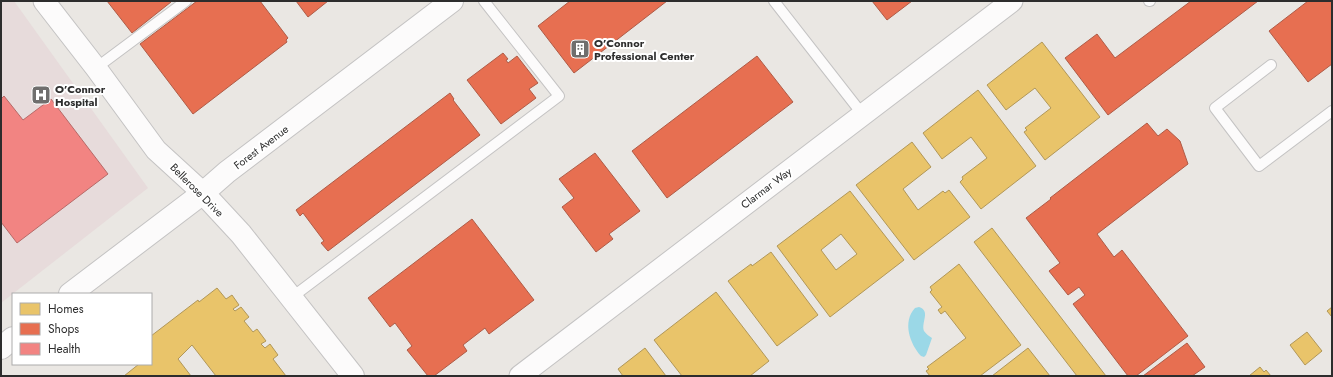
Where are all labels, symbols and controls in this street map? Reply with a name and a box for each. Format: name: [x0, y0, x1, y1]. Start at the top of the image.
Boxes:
place label: O’Connor Professional Center: [594, 35, 695, 64]
building icon: O’Connor Professional Center: [569, 38, 591, 60]
place label: O’Connor Hospital: [55, 81, 106, 110]
hospital icon: O’Connor Hospital: [30, 84, 52, 106]
street label: Forest Avenue: [230, 121, 292, 173]
street label: Bellerose Drive: [167, 160, 228, 221]
street label: Clarmar Way: [737, 163, 795, 212]
legend: [12, 293, 152, 365]
text: Homes: [48, 300, 84, 318]
text: Shops: [48, 320, 79, 338]
text: Health: [48, 340, 80, 358]

